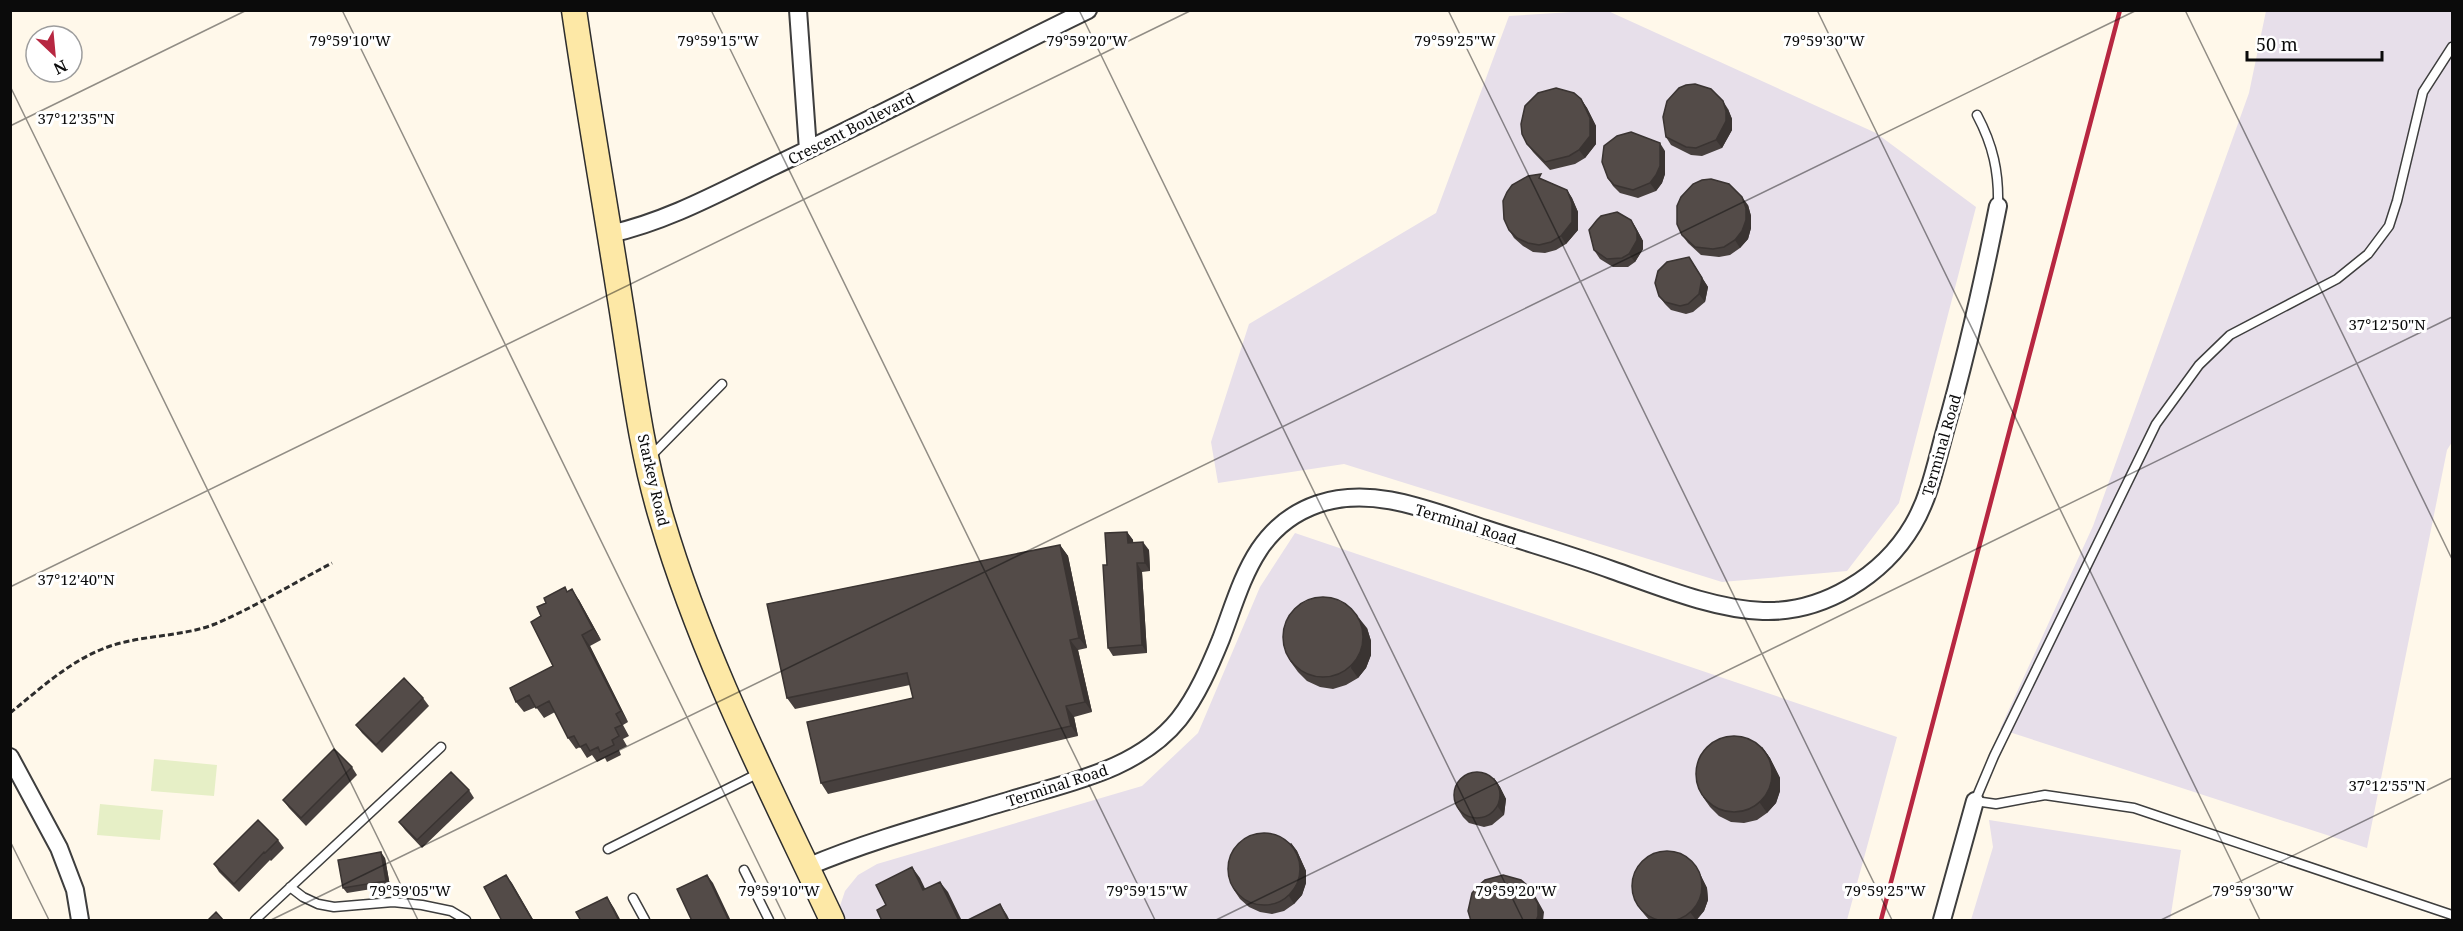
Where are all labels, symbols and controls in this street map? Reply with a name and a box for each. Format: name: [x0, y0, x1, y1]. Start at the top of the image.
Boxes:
north arrow: [24, 24, 84, 84]
scale bar: [2247, 24, 2382, 62]
text: 79°59'10"W: [309, 30, 391, 50]
text: 79°59'15"W: [677, 30, 759, 50]
text: 79°59'20"W: [1046, 30, 1128, 50]
text: 79°59'25"W: [1414, 30, 1496, 50]
text: 79°59'30"W: [1783, 30, 1865, 50]
text: 50 m: [2256, 32, 2298, 56]
text: N: [50, 55, 71, 80]
street label: Crescent Boulevard: [784, 87, 918, 169]
text: 37°12'35"N: [37, 108, 115, 128]
text: 37°12'50"N: [2348, 314, 2426, 334]
street label: Terminal Road: [1917, 392, 1965, 498]
street label: Starkey Road: [634, 432, 674, 528]
street label: Terminal Road: [1413, 499, 1519, 549]
text: 37°12'40"N: [37, 569, 115, 589]
street label: Terminal Road: [1004, 759, 1110, 811]
text: 37°12'55"N: [2348, 775, 2426, 795]
text: 79°59'05"W: [369, 880, 451, 900]
text: 79°59'10"W: [738, 880, 820, 900]
text: 79°59'15"W: [1106, 880, 1188, 900]
text: 79°59'20"W: [1475, 880, 1557, 900]
text: 79°59'25"W: [1844, 880, 1926, 900]
text: 79°59'30"W: [2212, 880, 2294, 900]

